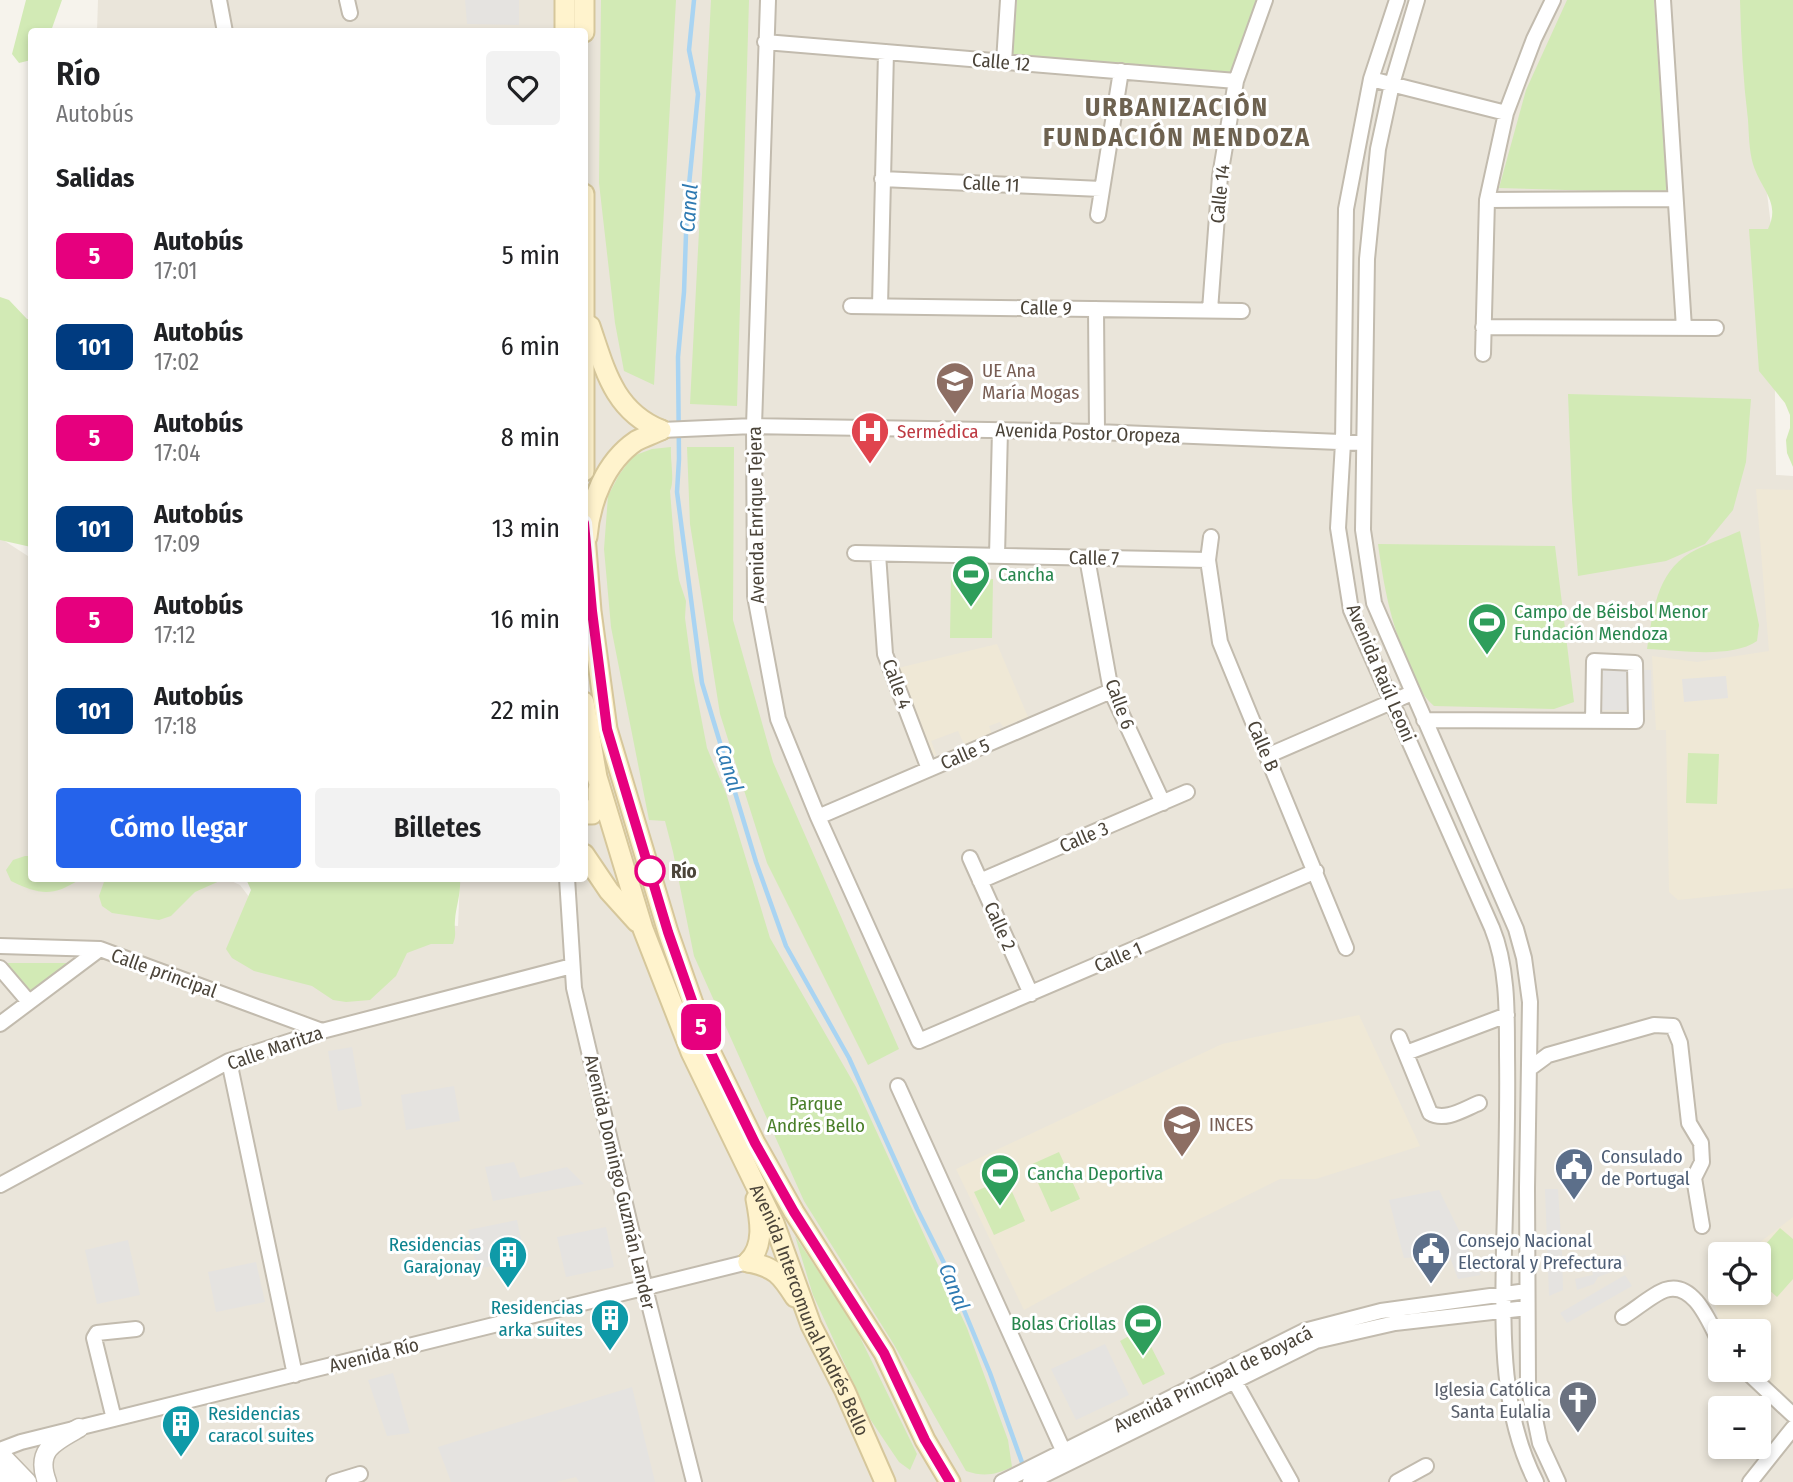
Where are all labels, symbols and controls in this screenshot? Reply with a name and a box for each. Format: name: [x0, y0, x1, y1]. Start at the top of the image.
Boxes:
street label: Calle 12: [971, 48, 1031, 76]
button: heart: [486, 51, 560, 125]
text: Río: [56, 54, 101, 94]
district label: URBANIZACIÓN FUNDACIÓN MENDOZA: [1043, 91, 1311, 153]
text: Autobús: [56, 100, 134, 128]
text: Salidas: [56, 163, 134, 194]
street label: Calle 14: [1205, 163, 1235, 225]
street label: Calle 11: [962, 171, 1020, 197]
water label: Canal: [674, 183, 704, 233]
text: Autobús: [154, 226, 243, 257]
text: 5 min: [502, 240, 560, 271]
text: 5: [89, 242, 100, 270]
text: 17:01: [154, 257, 198, 285]
street label: Calle 9: [1020, 296, 1072, 320]
text: Autobús: [154, 317, 243, 348]
text: 6 min: [501, 331, 560, 362]
text: 101: [78, 333, 111, 361]
text: 17:02: [154, 348, 199, 376]
place label: UE Ana María Mogas: [982, 359, 1079, 404]
school or university icon: UE Ana María Mogas: [934, 360, 976, 415]
text: Autobús: [154, 408, 243, 439]
hospital icon: Sermédica: [849, 410, 891, 465]
street label: Avenida Postor Oropeza: [995, 418, 1181, 448]
place label: Sermédica: [897, 420, 979, 443]
text: 8 min: [501, 422, 560, 453]
text: 5: [89, 424, 100, 452]
street label: Avenida Enrique Tejera: [743, 426, 769, 604]
text: 17:04: [154, 439, 200, 467]
text: Autobús: [154, 499, 243, 530]
text: 13 min: [492, 513, 560, 544]
text: 101: [78, 515, 111, 543]
text: 17:09: [154, 530, 200, 558]
street label: Calle 7: [1069, 546, 1120, 570]
sports icon: Cancha: [950, 553, 992, 608]
place label: Cancha: [998, 563, 1054, 586]
text: Autobús: [154, 590, 243, 621]
place label: Campo de Béisbol Menor Fundación Mendoza: [1514, 600, 1708, 645]
street label: Avenida Raúl Leoni: [1342, 601, 1420, 745]
sports icon: Campo de Béisbol Menor Fundación Mendoza: [1466, 601, 1508, 656]
text: 16 min: [491, 604, 560, 635]
text: 5: [89, 606, 100, 634]
text: 17:12: [154, 621, 195, 649]
street label: Calle 4: [877, 656, 917, 712]
street label: Calle 6: [1100, 676, 1140, 732]
text: Autobús: [154, 681, 243, 712]
text: 22 min: [491, 695, 560, 726]
text: 101: [78, 697, 111, 725]
text: 17:18: [154, 712, 197, 740]
street label: Calle B: [1242, 717, 1284, 775]
street label: Calle 5: [937, 733, 993, 775]
water label: Canal: [709, 741, 749, 795]
button: Cómo llegar: [56, 788, 301, 868]
button: Billetes: [315, 788, 560, 868]
street label: Calle 3: [1056, 816, 1112, 858]
marker: Río: [635, 856, 665, 886]
place label: Río: [671, 860, 697, 883]
street label: Calle 2: [979, 898, 1021, 954]
street label: Calle 1: [1091, 937, 1145, 977]
street label: Calle principal: [108, 943, 220, 1003]
line badge: 5: [678, 1004, 724, 1050]
text: 5: [695, 1013, 707, 1041]
street label: Calle Maritza: [224, 1021, 326, 1075]
street label: Avenida Domingo Guzmán Lander: [579, 1052, 661, 1312]
park label: Parque Andrés Bello: [767, 1092, 865, 1137]
school or university icon: INCES: [1161, 1103, 1203, 1158]
place label: INCES: [1209, 1113, 1253, 1136]
place label: Consulado de Portugal: [1601, 1145, 1690, 1190]
public building icon: Consulado de Portugal: [1553, 1146, 1595, 1201]
sports icon: Cancha Deportiva: [979, 1152, 1021, 1207]
place label: Cancha Deportiva: [1027, 1162, 1163, 1185]
street label: Avenida Intercomunal Andrés Bello: [745, 1180, 875, 1439]
place label: Consejo Nacional Electoral y Prefectura: [1458, 1229, 1622, 1274]
public building icon: Consejo Nacional Electoral y Prefectura: [1410, 1230, 1452, 1285]
place label: Residencias Garajonay: [389, 1233, 482, 1278]
building icon: Residencias Garajonay: [487, 1234, 529, 1289]
map controls: [1708, 1242, 1771, 1459]
button: locate: [1708, 1242, 1771, 1305]
water label: Canal: [933, 1260, 975, 1314]
place label: Residencias arka suites: [491, 1296, 583, 1341]
building icon: Residencias arka suites: [589, 1297, 631, 1352]
sports icon: Bolas Criollas: [1122, 1302, 1164, 1357]
place label: Bolas Criollas: [1011, 1312, 1116, 1335]
button: +: [1708, 1319, 1771, 1382]
street label: Avenida Principal de Boyacá: [1110, 1321, 1316, 1437]
street label: Avenida Río: [327, 1333, 421, 1377]
place label: Iglesia Católica Santa Eulalia: [1434, 1378, 1551, 1423]
church icon: Iglesia Católica Santa Eulalia: [1557, 1379, 1599, 1434]
button: −: [1708, 1396, 1771, 1459]
place label: Residencias caracol suites: [208, 1402, 314, 1447]
building icon: Residencias caracol suites: [160, 1403, 202, 1458]

